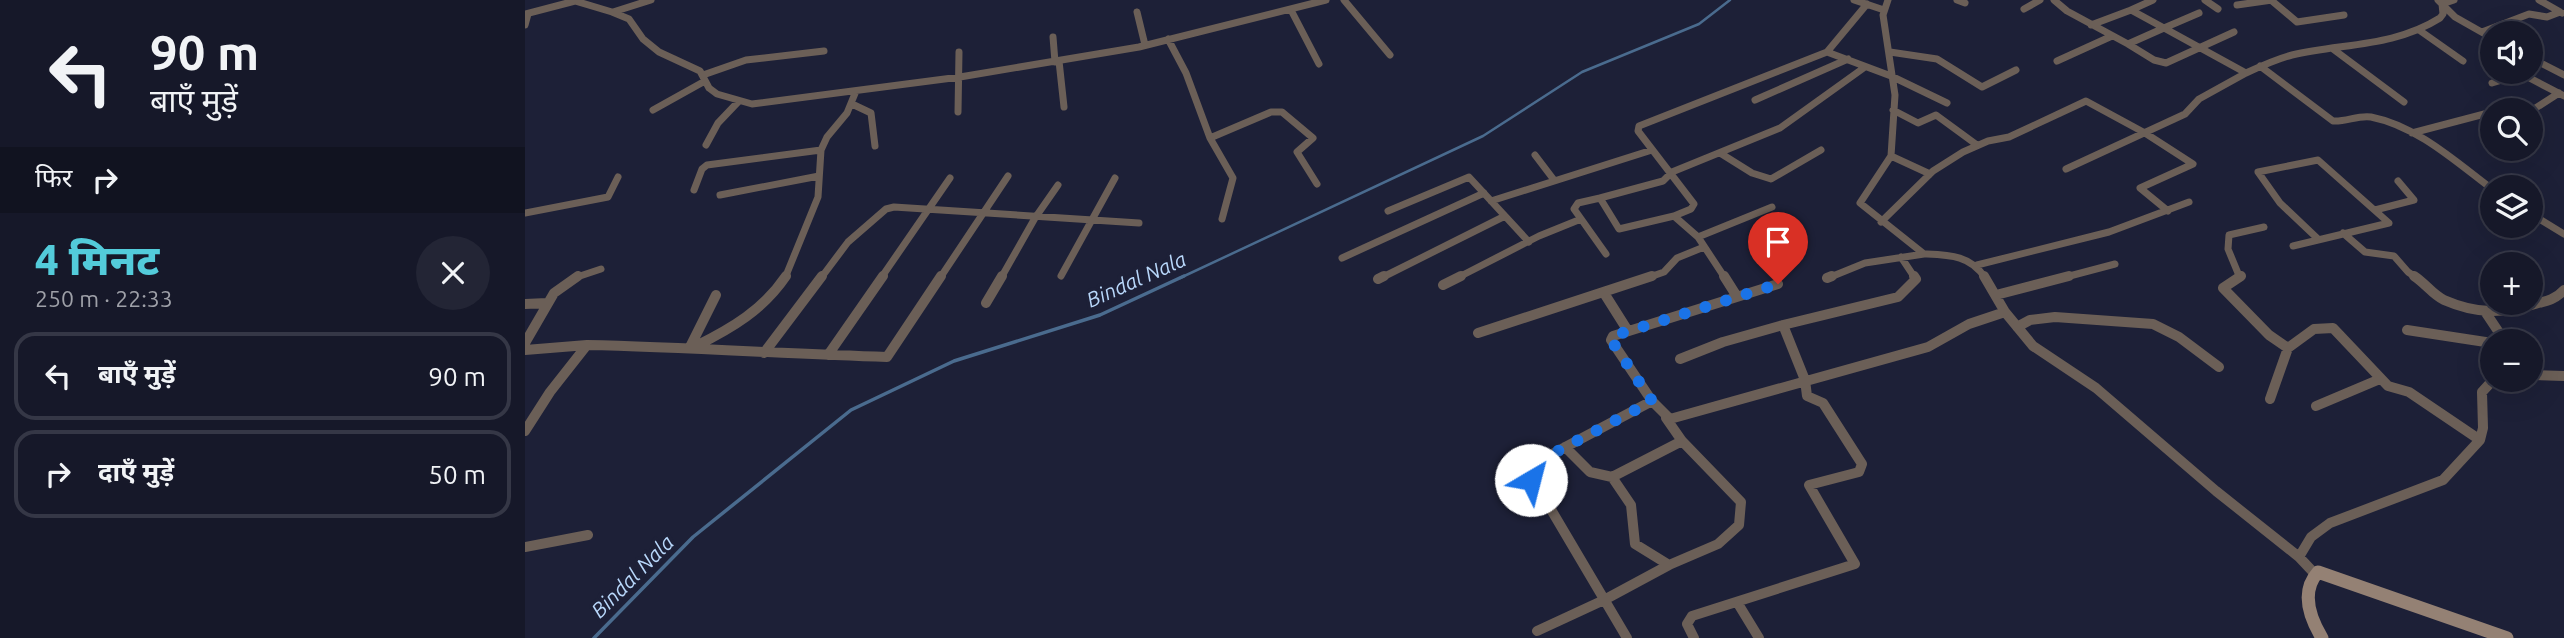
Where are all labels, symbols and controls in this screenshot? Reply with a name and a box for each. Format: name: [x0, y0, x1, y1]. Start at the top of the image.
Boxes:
map controls: [2480, 21, 2543, 392]
button: sound: [2480, 21, 2543, 84]
text: 90 m: [150, 24, 259, 79]
icon: left: [35, 28, 126, 119]
text: बाएँ मुड़ें: [150, 82, 238, 118]
button: search: [2480, 98, 2543, 161]
icon: right: [86, 161, 124, 199]
text: फिर: [35, 163, 72, 192]
button: layers: [2480, 175, 2543, 238]
pin: [1748, 212, 1808, 284]
icon: arrive: [1759, 223, 1797, 261]
text: 4 मिनट: [35, 236, 159, 283]
button: close: [416, 236, 490, 310]
water label: Bindal Nala: [1082, 246, 1190, 312]
button: +: [2480, 252, 2543, 315]
text: 250 m · 22:33: [35, 286, 173, 311]
button: −: [2480, 329, 2543, 392]
icon: left: [39, 357, 77, 395]
text: बाएँ मुड़ें: [98, 359, 175, 388]
text: 90 m: [428, 362, 486, 391]
position arrow: [1494, 443, 1568, 517]
icon: right: [39, 455, 77, 493]
text: दाएँ मुड़ें: [98, 457, 174, 486]
text: 50 m: [428, 460, 486, 489]
water label: Bindal Nala: [586, 530, 678, 622]

